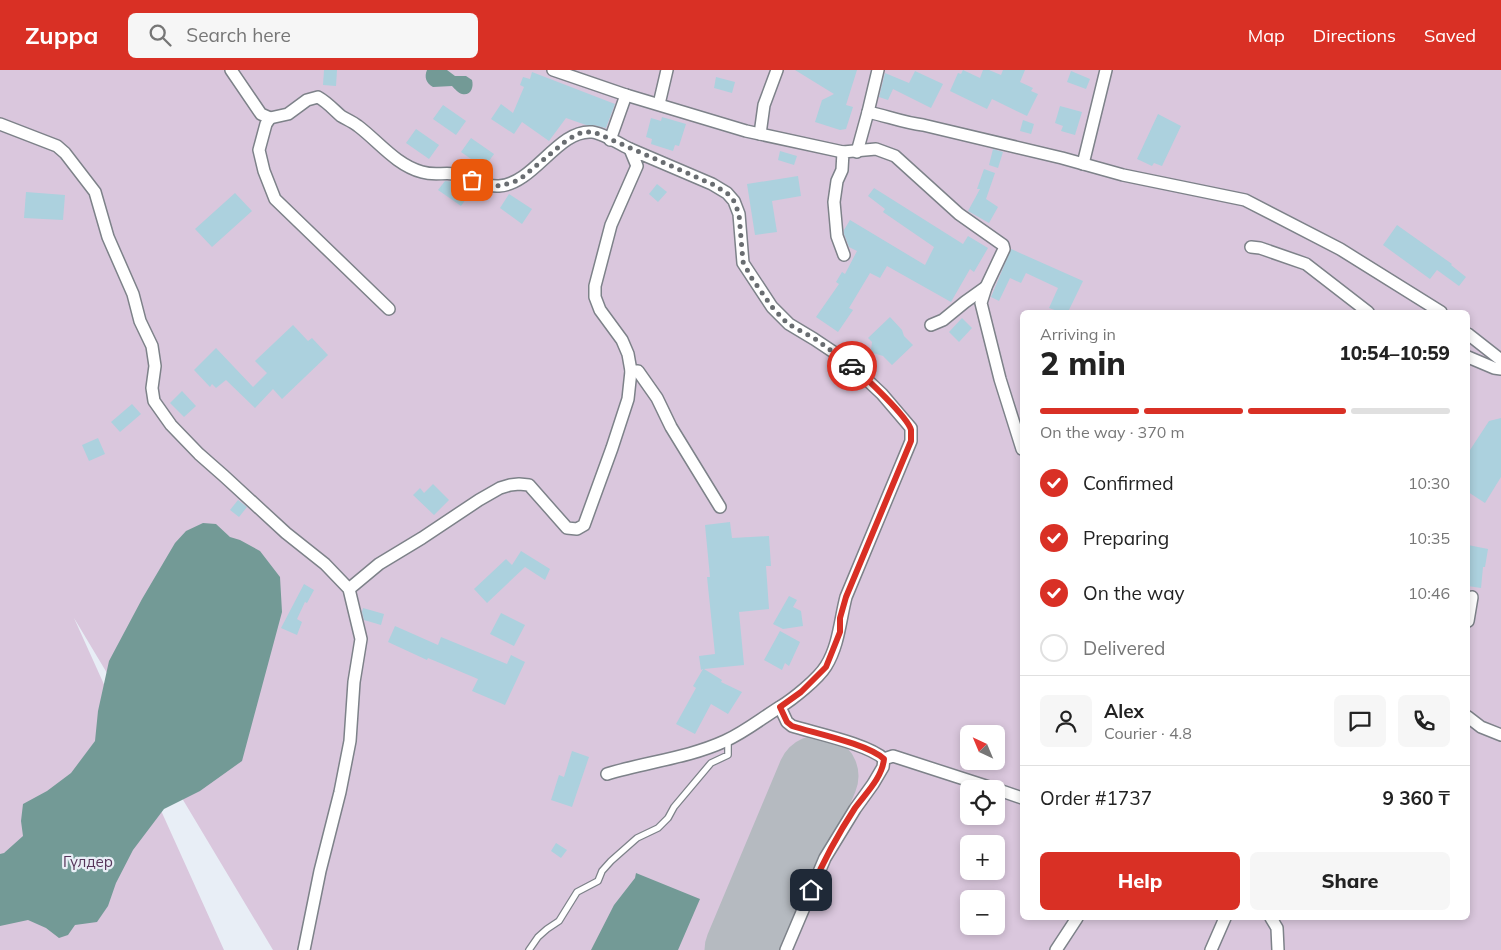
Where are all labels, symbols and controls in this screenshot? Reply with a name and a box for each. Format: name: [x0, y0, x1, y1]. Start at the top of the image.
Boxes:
search box: [128, 13, 478, 58]
text: Zuppa: [25, 20, 98, 50]
icon: search: [146, 21, 174, 49]
text: Search here: [186, 23, 291, 47]
text: Map: [1248, 24, 1285, 47]
text: Directions: [1313, 24, 1396, 47]
text: Saved: [1424, 24, 1476, 47]
pin: [451, 159, 493, 201]
icon: bag: [458, 166, 486, 194]
text: Arriving in: [1040, 324, 1116, 344]
courier: [827, 341, 877, 391]
text: 10:54–10:59: [1339, 341, 1450, 365]
text: 2 min: [1040, 343, 1126, 383]
icon: car: [838, 352, 866, 380]
text: On the way · 370 m: [1040, 422, 1185, 442]
icon: check: [1040, 469, 1068, 497]
text: Confirmed: [1083, 471, 1174, 495]
text: 10:30: [1408, 473, 1450, 493]
icon: check: [1040, 524, 1068, 552]
text: Preparing: [1083, 526, 1169, 550]
text: 10:35: [1408, 528, 1450, 548]
icon: check: [1040, 579, 1068, 607]
text: On the way: [1083, 581, 1185, 605]
text: 10:46: [1408, 583, 1450, 603]
text: Delivered: [1083, 636, 1165, 660]
button: person: [1040, 695, 1092, 747]
button: chat: [1334, 695, 1386, 747]
button: phone: [1398, 695, 1450, 747]
text: Alex: [1104, 699, 1144, 723]
text: Courier · 4.8: [1104, 723, 1192, 743]
north arrow: [960, 725, 1005, 770]
map controls: [960, 725, 1005, 935]
button: locate: [960, 780, 1005, 825]
text: Order #1737: [1040, 786, 1152, 810]
text: 9 360 ₸: [1383, 786, 1450, 810]
button: +: [960, 835, 1005, 880]
park label: Гүлдер: [63, 852, 113, 871]
button: Help: [1040, 852, 1240, 910]
button: Share: [1250, 852, 1450, 910]
pin: [790, 869, 832, 911]
icon: home: [797, 876, 825, 904]
button: −: [960, 890, 1005, 935]

